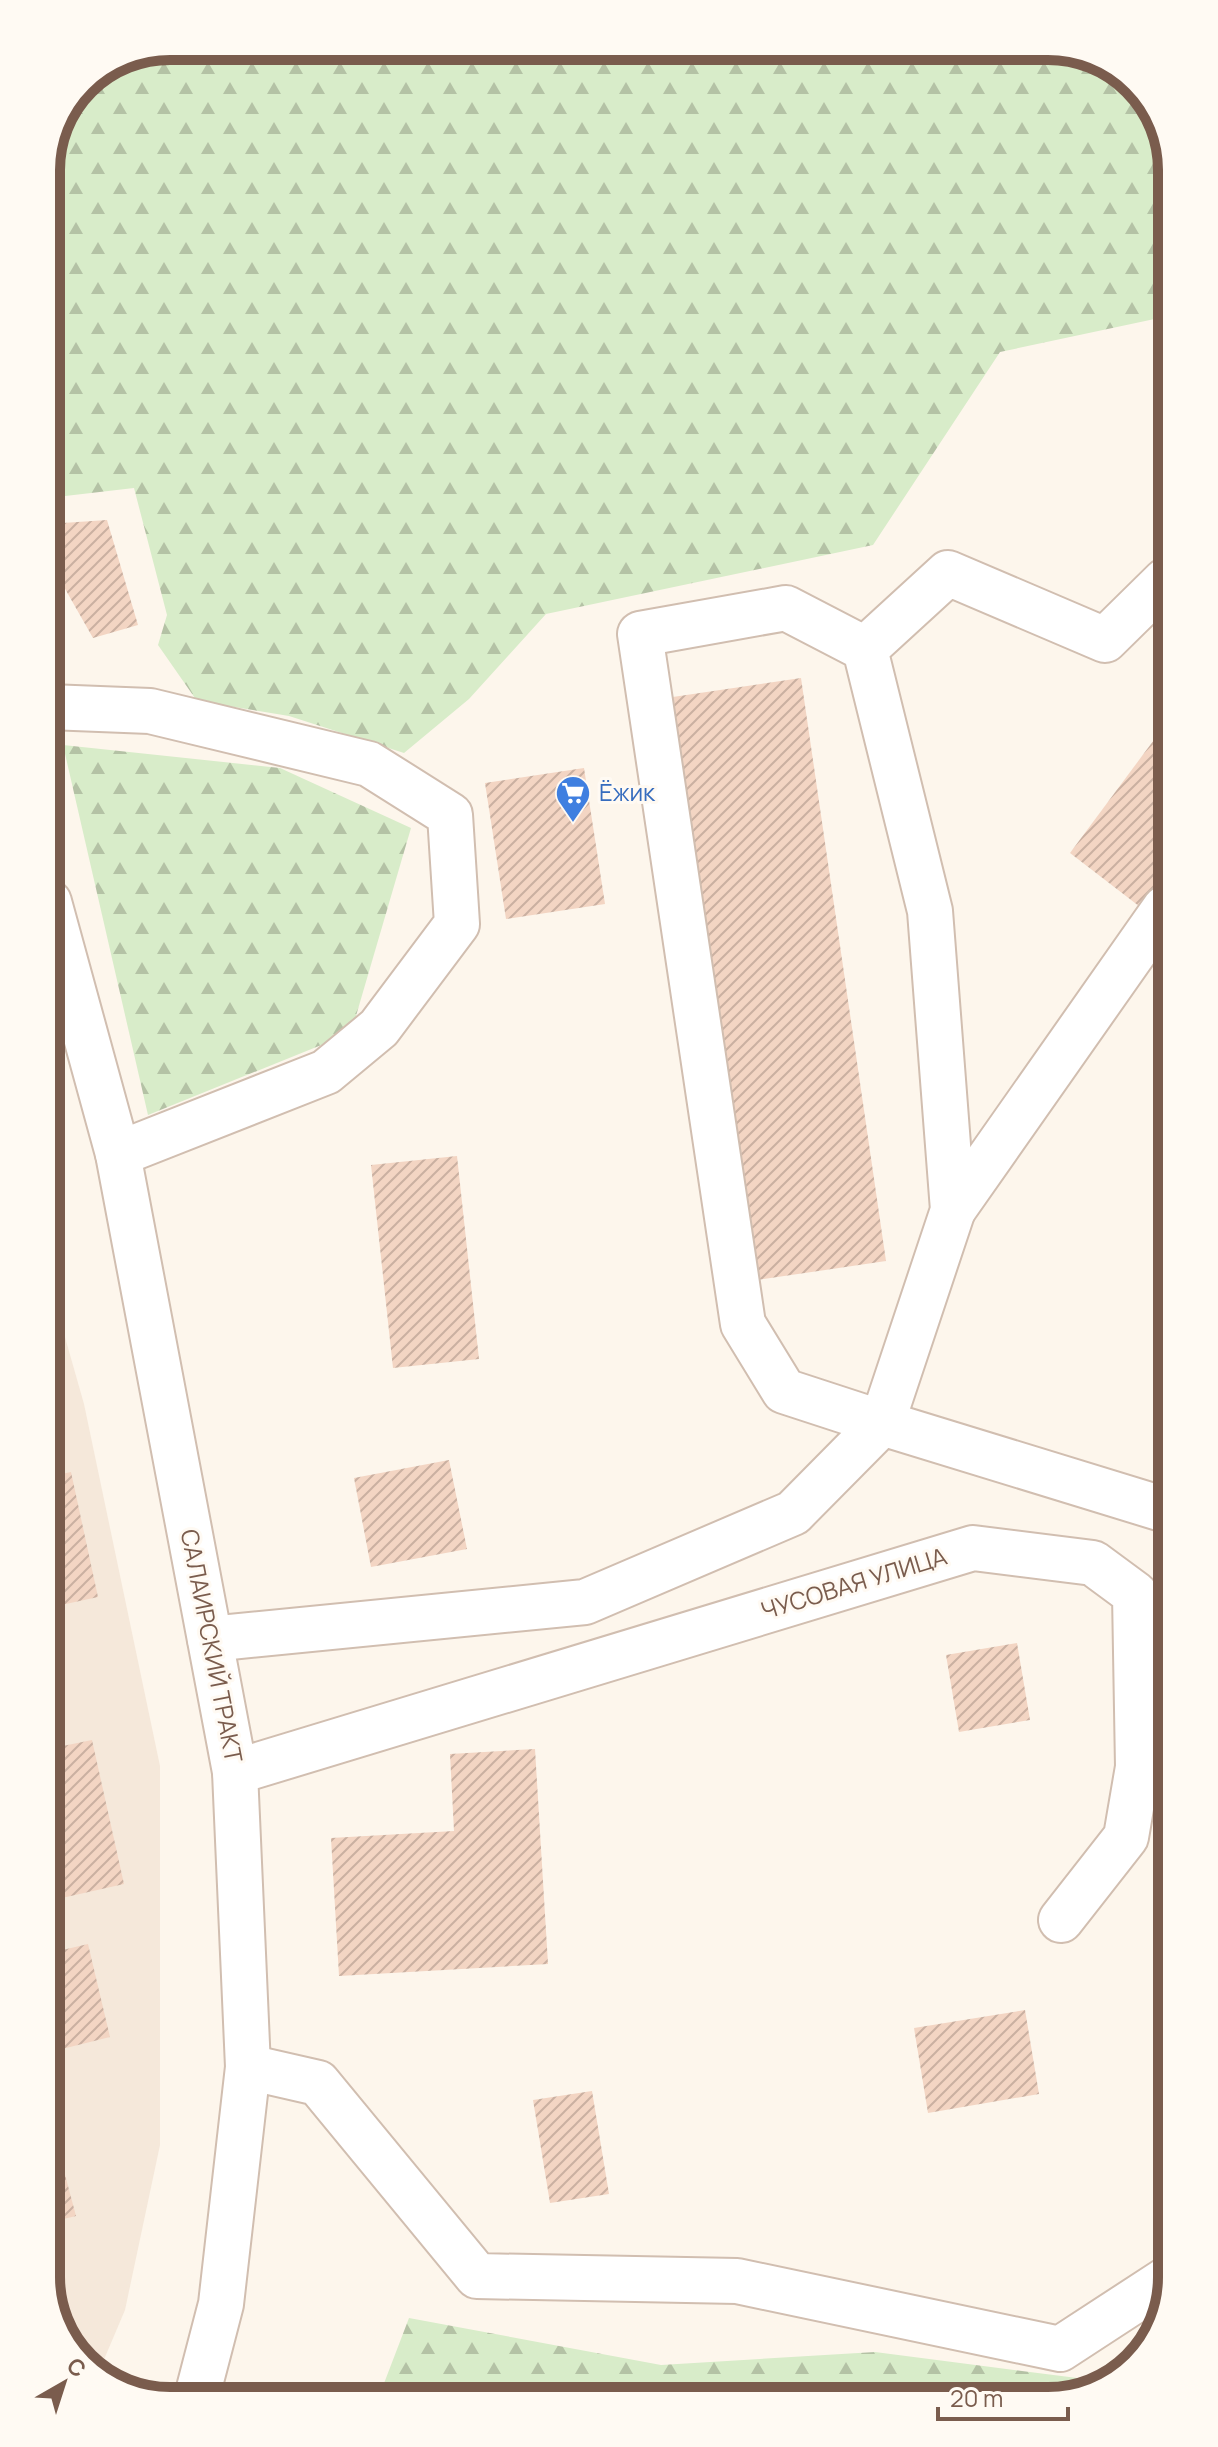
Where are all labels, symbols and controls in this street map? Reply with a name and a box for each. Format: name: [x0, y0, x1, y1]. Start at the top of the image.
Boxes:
supermarket icon: Ёжик: [554, 774, 592, 824]
place label: Ёжик: [599, 775, 656, 808]
street label: САЛАИРСКИЙ ТРАКТ: [174, 1526, 251, 1766]
street label: ЧУСОВАЯ УЛИЦА: [757, 1539, 951, 1627]
north arrow: [24, 2343, 104, 2423]
text: С: [61, 2351, 92, 2384]
scale bar: [938, 2371, 1068, 2421]
text: 20 m: [950, 2381, 1003, 2414]

